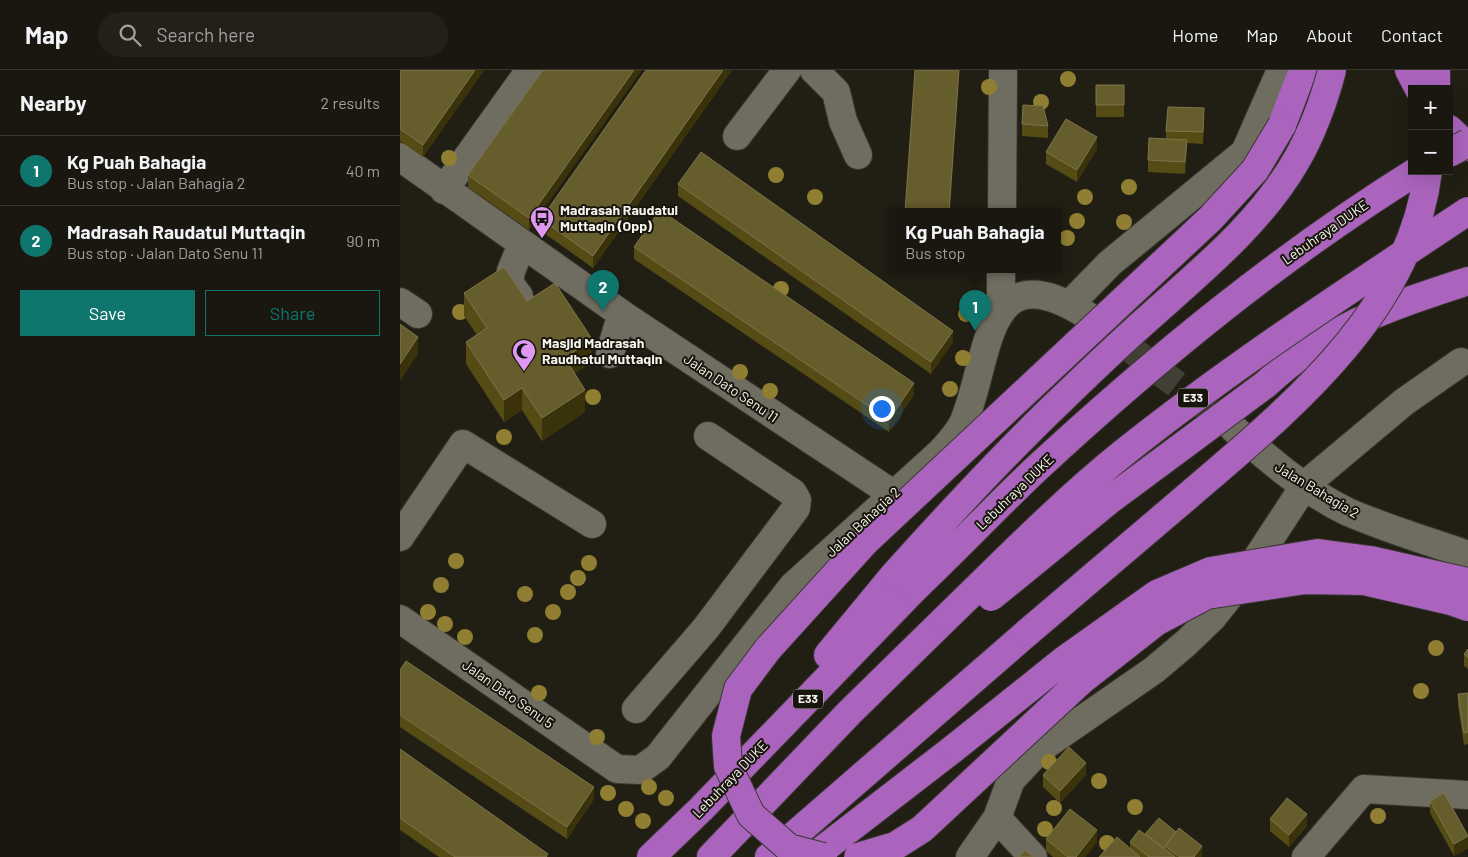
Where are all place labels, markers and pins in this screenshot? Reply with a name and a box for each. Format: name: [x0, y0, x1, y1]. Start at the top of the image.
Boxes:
place label: Madrasah Raudatul Muttaqin (Opp): [560, 201, 678, 234]
bus stop icon: Madrasah Raudatul Muttaqin (Opp): [529, 205, 555, 239]
pin: 2: [587, 270, 619, 311]
pin: 1: [959, 290, 991, 331]
place label: Masjid Madrasah Raudhatul Muttaqin: [542, 334, 662, 367]
mosque icon: Masjid Madrasah Raudhatul Muttaqin: [511, 338, 537, 372]

